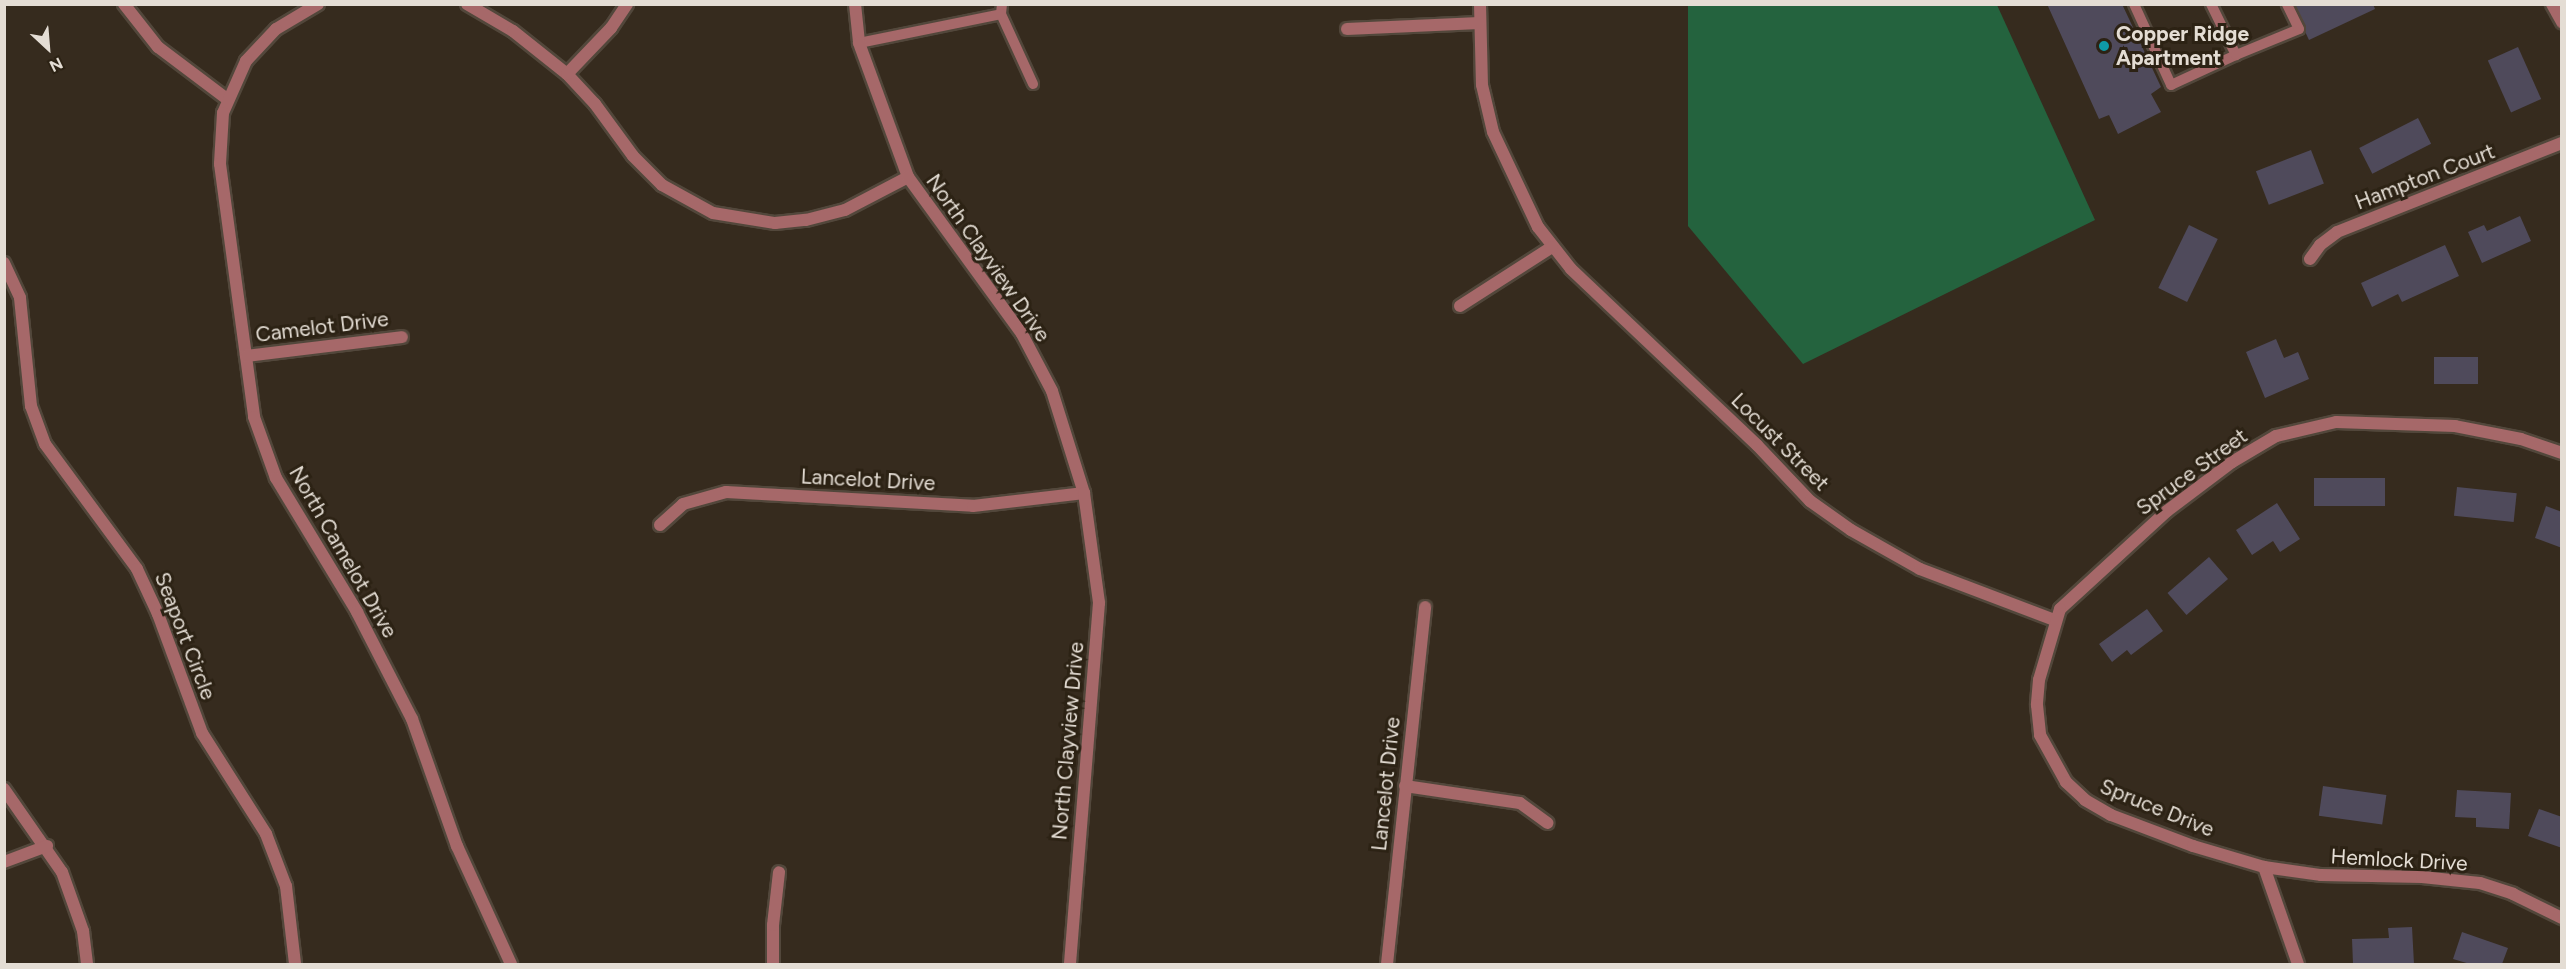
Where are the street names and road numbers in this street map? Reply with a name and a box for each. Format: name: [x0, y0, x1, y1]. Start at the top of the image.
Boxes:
street label: Hampton Court: [2351, 139, 2499, 215]
street label: North Clayview Drive: [921, 169, 1055, 347]
street label: Camelot Drive: [254, 306, 390, 348]
street label: Locust Street: [1726, 388, 1834, 496]
street label: Spruce Street: [2132, 423, 2252, 521]
street label: North Camelot Drive: [284, 462, 402, 642]
street label: Lancelot Drive: [800, 464, 936, 496]
street label: Seaport Circle: [149, 569, 221, 703]
street label: North Clayview Drive: [1047, 641, 1089, 841]
street label: Lancelot Drive: [1366, 716, 1406, 852]
street label: Spruce Drive: [2096, 774, 2218, 842]
street label: Hemlock Drive: [2330, 844, 2468, 876]

